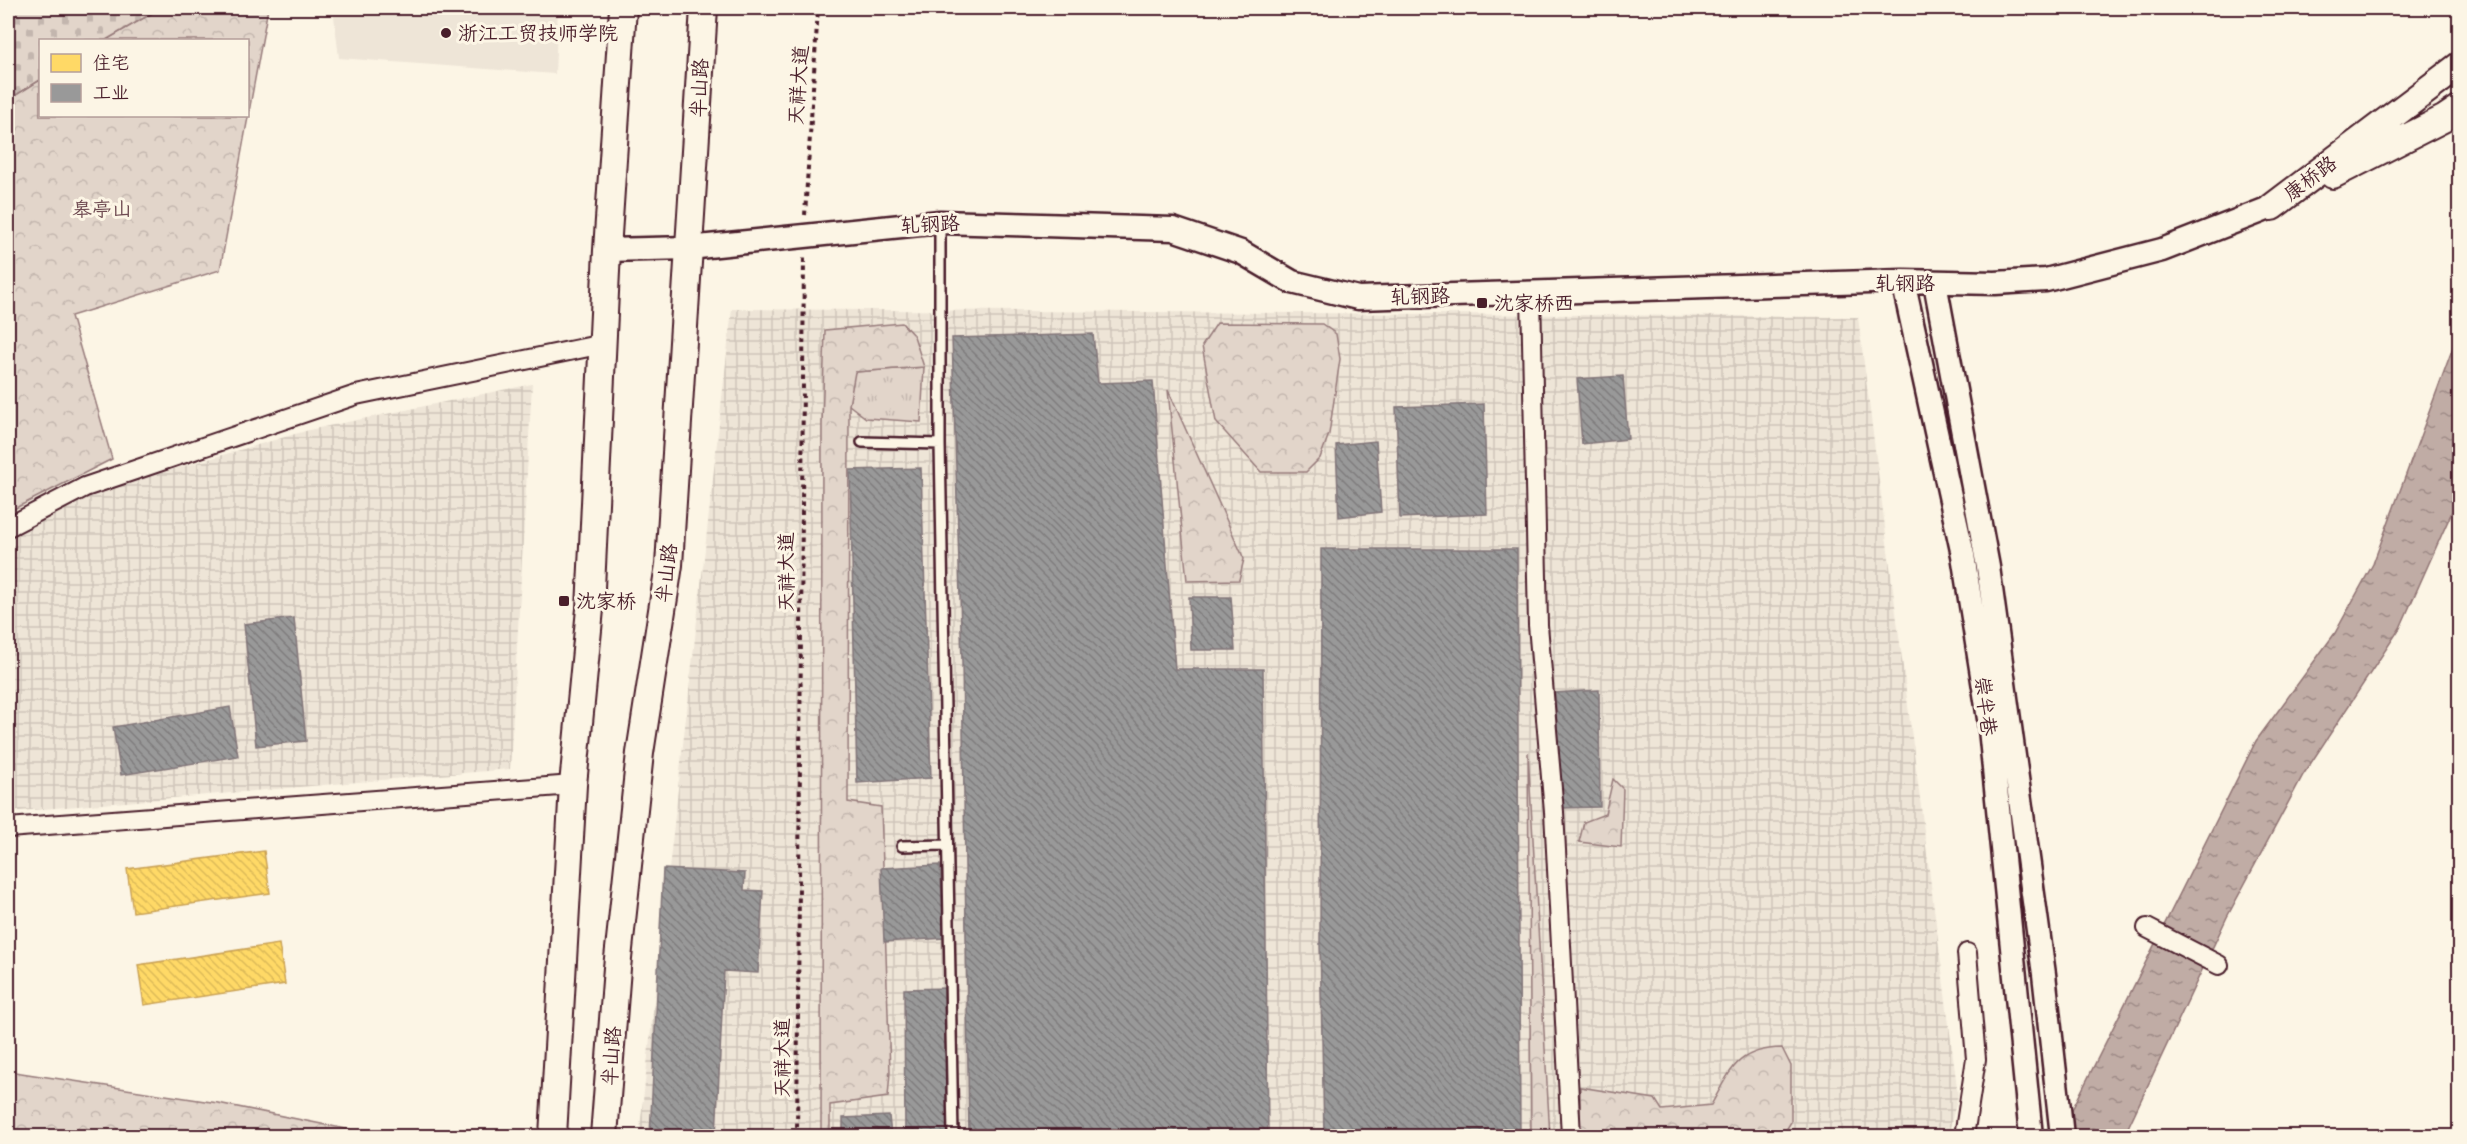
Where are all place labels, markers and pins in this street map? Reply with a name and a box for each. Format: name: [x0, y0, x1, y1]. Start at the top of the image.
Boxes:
place label: 浙江工贸技师学院: [458, 19, 618, 46]
marker: 浙江工贸技师学院: [439, 26, 453, 40]
place label: 沈家桥西: [1494, 289, 1574, 316]
marker: 沈家桥西: [1475, 296, 1489, 310]
place label: 沈家桥: [576, 587, 636, 614]
marker: 沈家桥: [557, 594, 571, 608]

